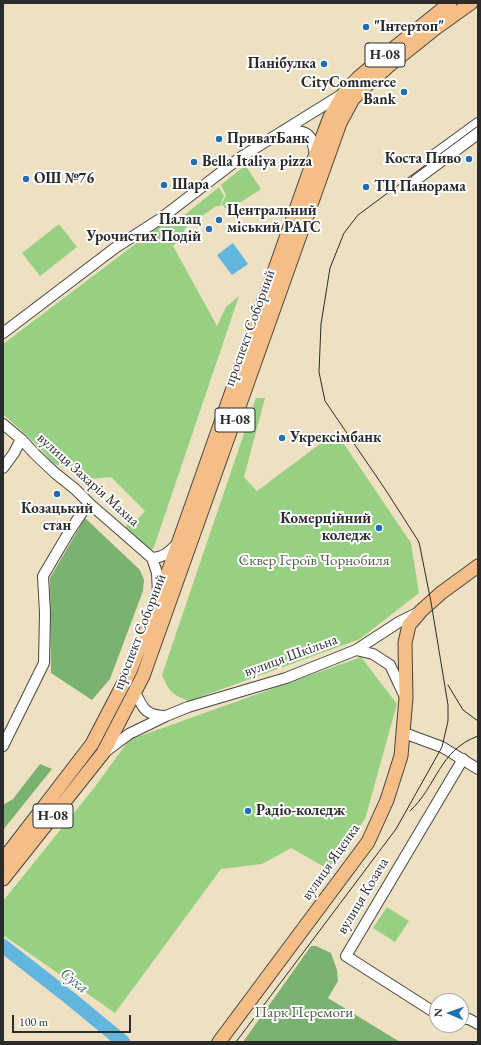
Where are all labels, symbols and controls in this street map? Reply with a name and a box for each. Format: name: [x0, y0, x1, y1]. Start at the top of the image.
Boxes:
place label: "Інтертоп": [374, 18, 444, 36]
marker: "Інтертоп": [361, 22, 371, 32]
road number: Н-08: [365, 43, 405, 67]
place label: Панібулка: [248, 55, 316, 73]
marker: Панібулка: [319, 59, 329, 69]
place label: CityCommerce Bank: [301, 74, 396, 109]
marker: CityCommerce Bank: [399, 87, 409, 97]
place label: ПриватБанк: [227, 130, 309, 148]
marker: ПриватБанк: [214, 134, 224, 144]
place label: Коста Пиво: [385, 150, 461, 168]
place label: Bella Italiya pizza: [202, 153, 312, 171]
marker: Коста Пиво: [464, 154, 474, 164]
marker: Bella Italiya pizza: [189, 157, 199, 167]
place label: ОШ №76: [34, 170, 94, 188]
marker: ОШ №76: [21, 174, 31, 184]
place label: Шара: [172, 176, 209, 194]
place label: ТЦ Панорама: [374, 178, 466, 196]
marker: Шара: [159, 180, 169, 190]
marker: ТЦ Панорама: [361, 182, 371, 192]
place label: Центральний міський РАГС: [227, 202, 321, 237]
place label: Палац Урочистих Подій: [86, 211, 201, 246]
marker: Центральний міський РАГС: [214, 215, 224, 225]
marker: Палац Урочистих Подій: [204, 224, 214, 234]
street label: проспект Соборний: [221, 267, 279, 389]
road number: Н-08: [215, 408, 255, 432]
street label: вулиця Захарія Махна: [33, 429, 143, 531]
place label: Укрексімбанк: [290, 429, 381, 447]
marker: Укрексімбанк: [277, 433, 287, 443]
marker: Козацький стан: [52, 489, 62, 499]
place label: Козацький стан: [21, 500, 93, 535]
place label: Комерційний коледж: [280, 510, 371, 545]
marker: Комерційний коледж: [374, 523, 384, 533]
park label: Сквер Героїв Чорнобиля: [239, 552, 389, 570]
street label: проспект Соборний: [110, 572, 170, 692]
street label: вулиця Шкільна: [242, 631, 340, 681]
place label: Радіо-коледж: [256, 802, 345, 820]
road number: Н-08: [33, 804, 73, 828]
marker: Радіо-коледж: [243, 806, 253, 816]
street label: вулиця Яценка: [298, 820, 364, 904]
street label: вулиця Козача: [333, 855, 393, 937]
water label: Суха: [56, 964, 92, 998]
north arrow: [429, 993, 469, 1033]
park label: Парк Перемоги: [255, 1004, 353, 1022]
scale bar: [14, 1007, 133, 1033]
text: N: [431, 1008, 445, 1017]
text: 100 m: [19, 1014, 48, 1030]

